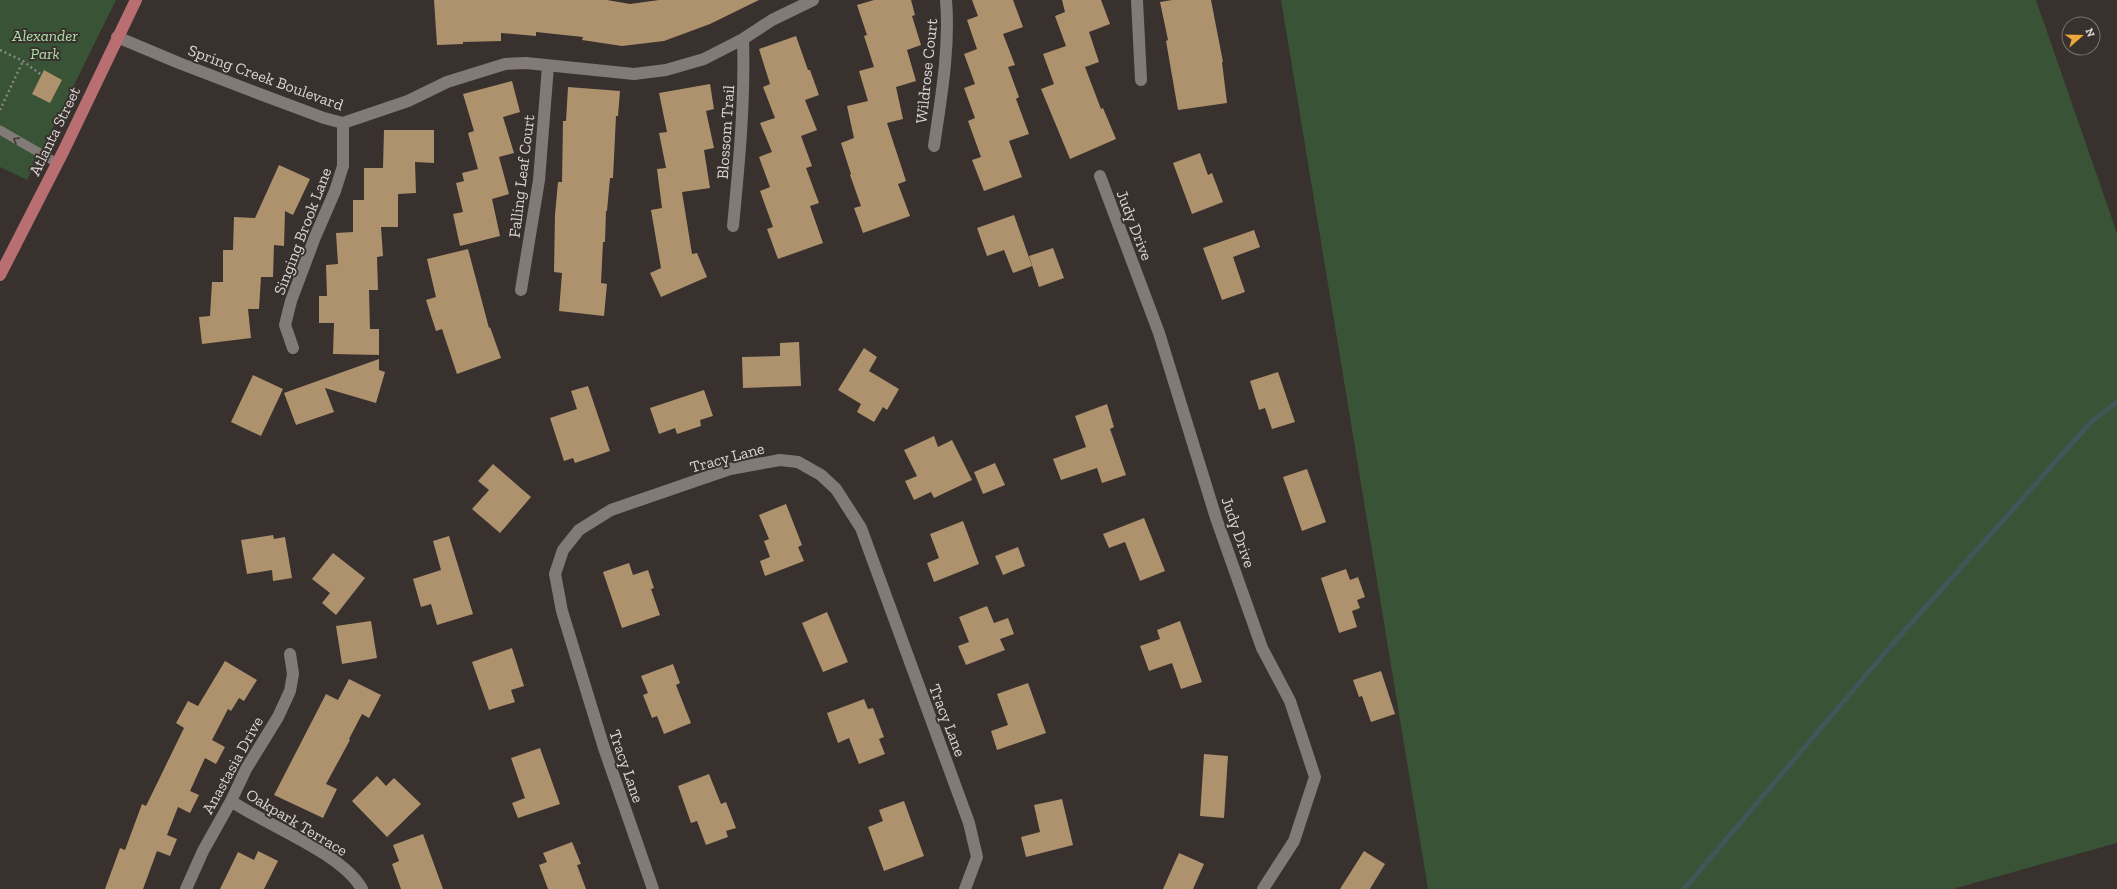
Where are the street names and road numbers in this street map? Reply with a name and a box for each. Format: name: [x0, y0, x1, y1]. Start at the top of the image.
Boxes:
street label: Wildrose Court: [912, 18, 941, 124]
street label: Spring Creek Boulevard: [186, 41, 346, 114]
street label: Atlanta Street: [25, 84, 84, 179]
street label: Blossom Trail: [713, 84, 738, 180]
street label: Falling Leaf Court: [505, 113, 538, 239]
street label: Singing Brook Lane: [269, 165, 336, 298]
street label: Judy Drive: [1112, 187, 1157, 263]
street label: Tracy Lane: [688, 438, 766, 477]
street label: Judy Drive: [1218, 494, 1260, 570]
street label: Tracy Lane: [925, 681, 970, 759]
street label: Anastasia Drive: [198, 713, 267, 817]
street label: Tracy Lane: [605, 727, 648, 805]
street label: Oakpark Terrace: [243, 785, 351, 860]

